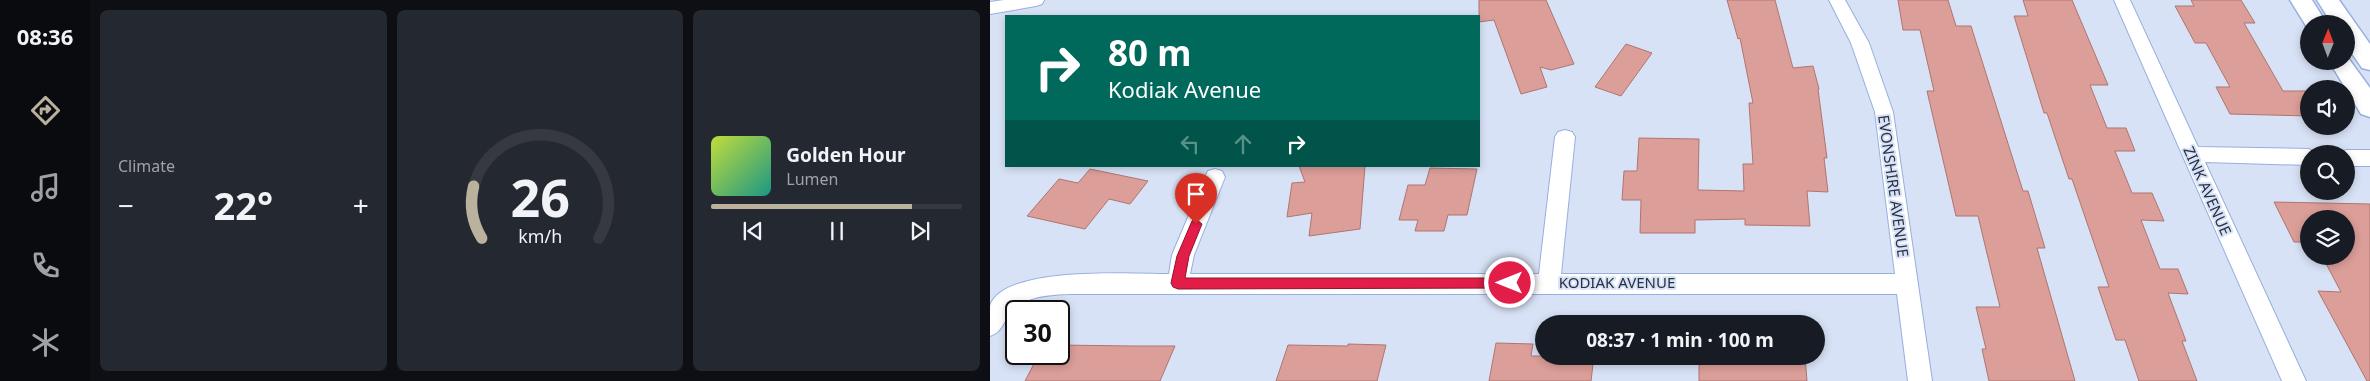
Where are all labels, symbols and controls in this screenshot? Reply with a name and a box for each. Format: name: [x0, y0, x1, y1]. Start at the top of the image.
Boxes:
north arrow: [2300, 15, 2355, 70]
map controls: [2300, 15, 2355, 265]
text: 08:36: [17, 21, 73, 51]
text: 80 m: [1108, 29, 1191, 76]
icon: right: [1025, 35, 1090, 100]
text: Kodiak Avenue: [1108, 74, 1261, 104]
button: sound: [2300, 80, 2355, 135]
icon: directions: [28, 93, 63, 128]
street label: EVONSHIRE AVENUE: [1874, 113, 1914, 258]
icon: left: [1176, 130, 1204, 158]
icon: ahead: [1229, 130, 1257, 158]
icon: right: [1282, 130, 1310, 158]
text: Golden Hour: [786, 142, 906, 168]
street label: ZINK AVENUE: [2179, 143, 2236, 238]
button: search: [2300, 145, 2355, 200]
text: Climate: [118, 155, 175, 177]
text: 26: [510, 161, 570, 232]
text: Lumen: [786, 168, 838, 190]
icon: music: [28, 170, 63, 205]
pin: [1175, 173, 1217, 224]
text: 22°: [214, 179, 273, 231]
icon: arrive: [1182, 180, 1210, 208]
text: −: [118, 186, 134, 224]
text: +: [353, 186, 369, 224]
button: layers: [2300, 210, 2355, 265]
icon: previous: [739, 217, 767, 245]
icon: pause: [823, 217, 851, 245]
icon: next: [906, 217, 934, 245]
text: km/h: [518, 224, 562, 248]
icon: phone: [28, 248, 63, 283]
position arrow: [1483, 256, 1535, 308]
street label: KODIAK AVENUE: [1559, 272, 1675, 292]
speed limit sign: 30: [1005, 300, 1070, 365]
icon: climate: [28, 325, 63, 360]
text: 08:37 · 1 min · 100 m: [1586, 327, 1774, 353]

